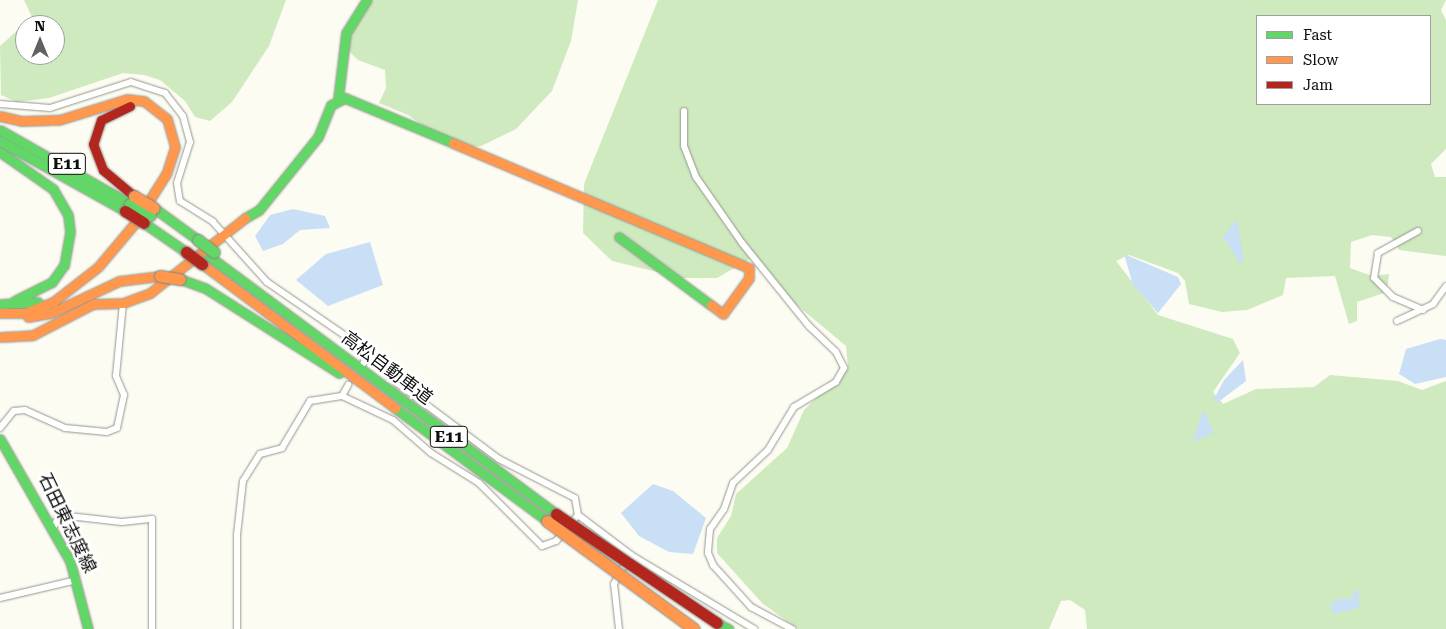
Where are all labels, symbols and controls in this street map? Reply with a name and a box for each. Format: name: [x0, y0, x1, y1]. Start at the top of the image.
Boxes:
north arrow: [15, 15, 65, 65]
legend: [1256, 15, 1431, 105]
text: N: [35, 18, 45, 34]
text: Fast: [1303, 26, 1332, 44]
text: Slow: [1303, 51, 1338, 69]
text: Jam: [1303, 76, 1333, 94]
road number: E11: [47, 150, 87, 178]
street label: 高松自動車道: [337, 327, 437, 409]
road number: E11: [429, 424, 469, 451]
street label: 石田東志度線: [34, 470, 100, 576]

